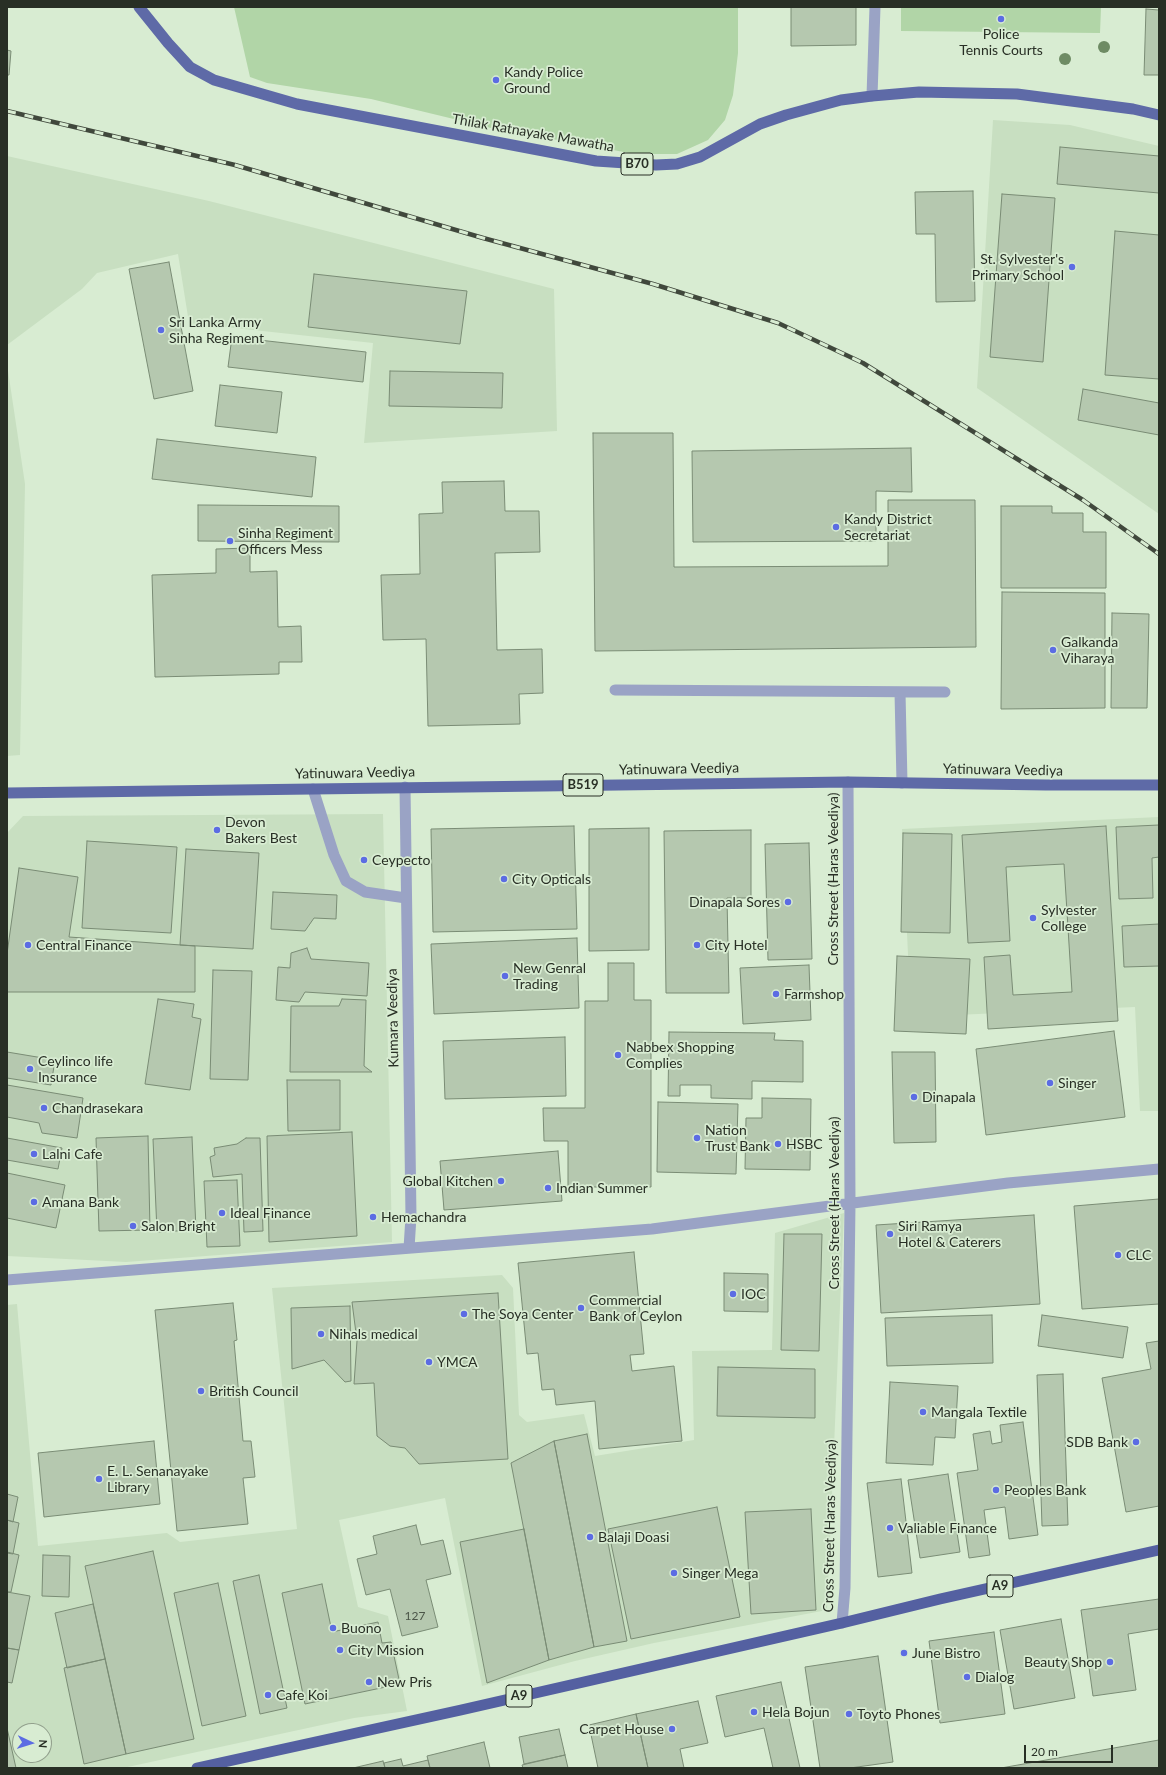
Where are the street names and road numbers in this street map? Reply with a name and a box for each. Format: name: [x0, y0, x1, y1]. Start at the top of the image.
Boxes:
street label: Thilak Ratnayake Mawatha: [451, 110, 615, 156]
road number: B70: [621, 153, 653, 175]
street label: Yatinuwara Veediya: [619, 760, 739, 778]
street label: Yatinuwara Veediya: [943, 761, 1063, 779]
street label: Yatinuwara Veediya: [295, 764, 415, 782]
road number: B519: [563, 774, 603, 796]
street label: Cross Street (Haras Veediya): [825, 793, 841, 965]
street label: Kumara Veediya: [384, 968, 402, 1068]
street label: Cross Street (Haras Veediya): [826, 1117, 842, 1289]
street label: Cross Street (Haras Veediya): [820, 1439, 840, 1613]
road number: A9: [987, 1575, 1013, 1597]
road number: A9: [506, 1685, 532, 1707]

